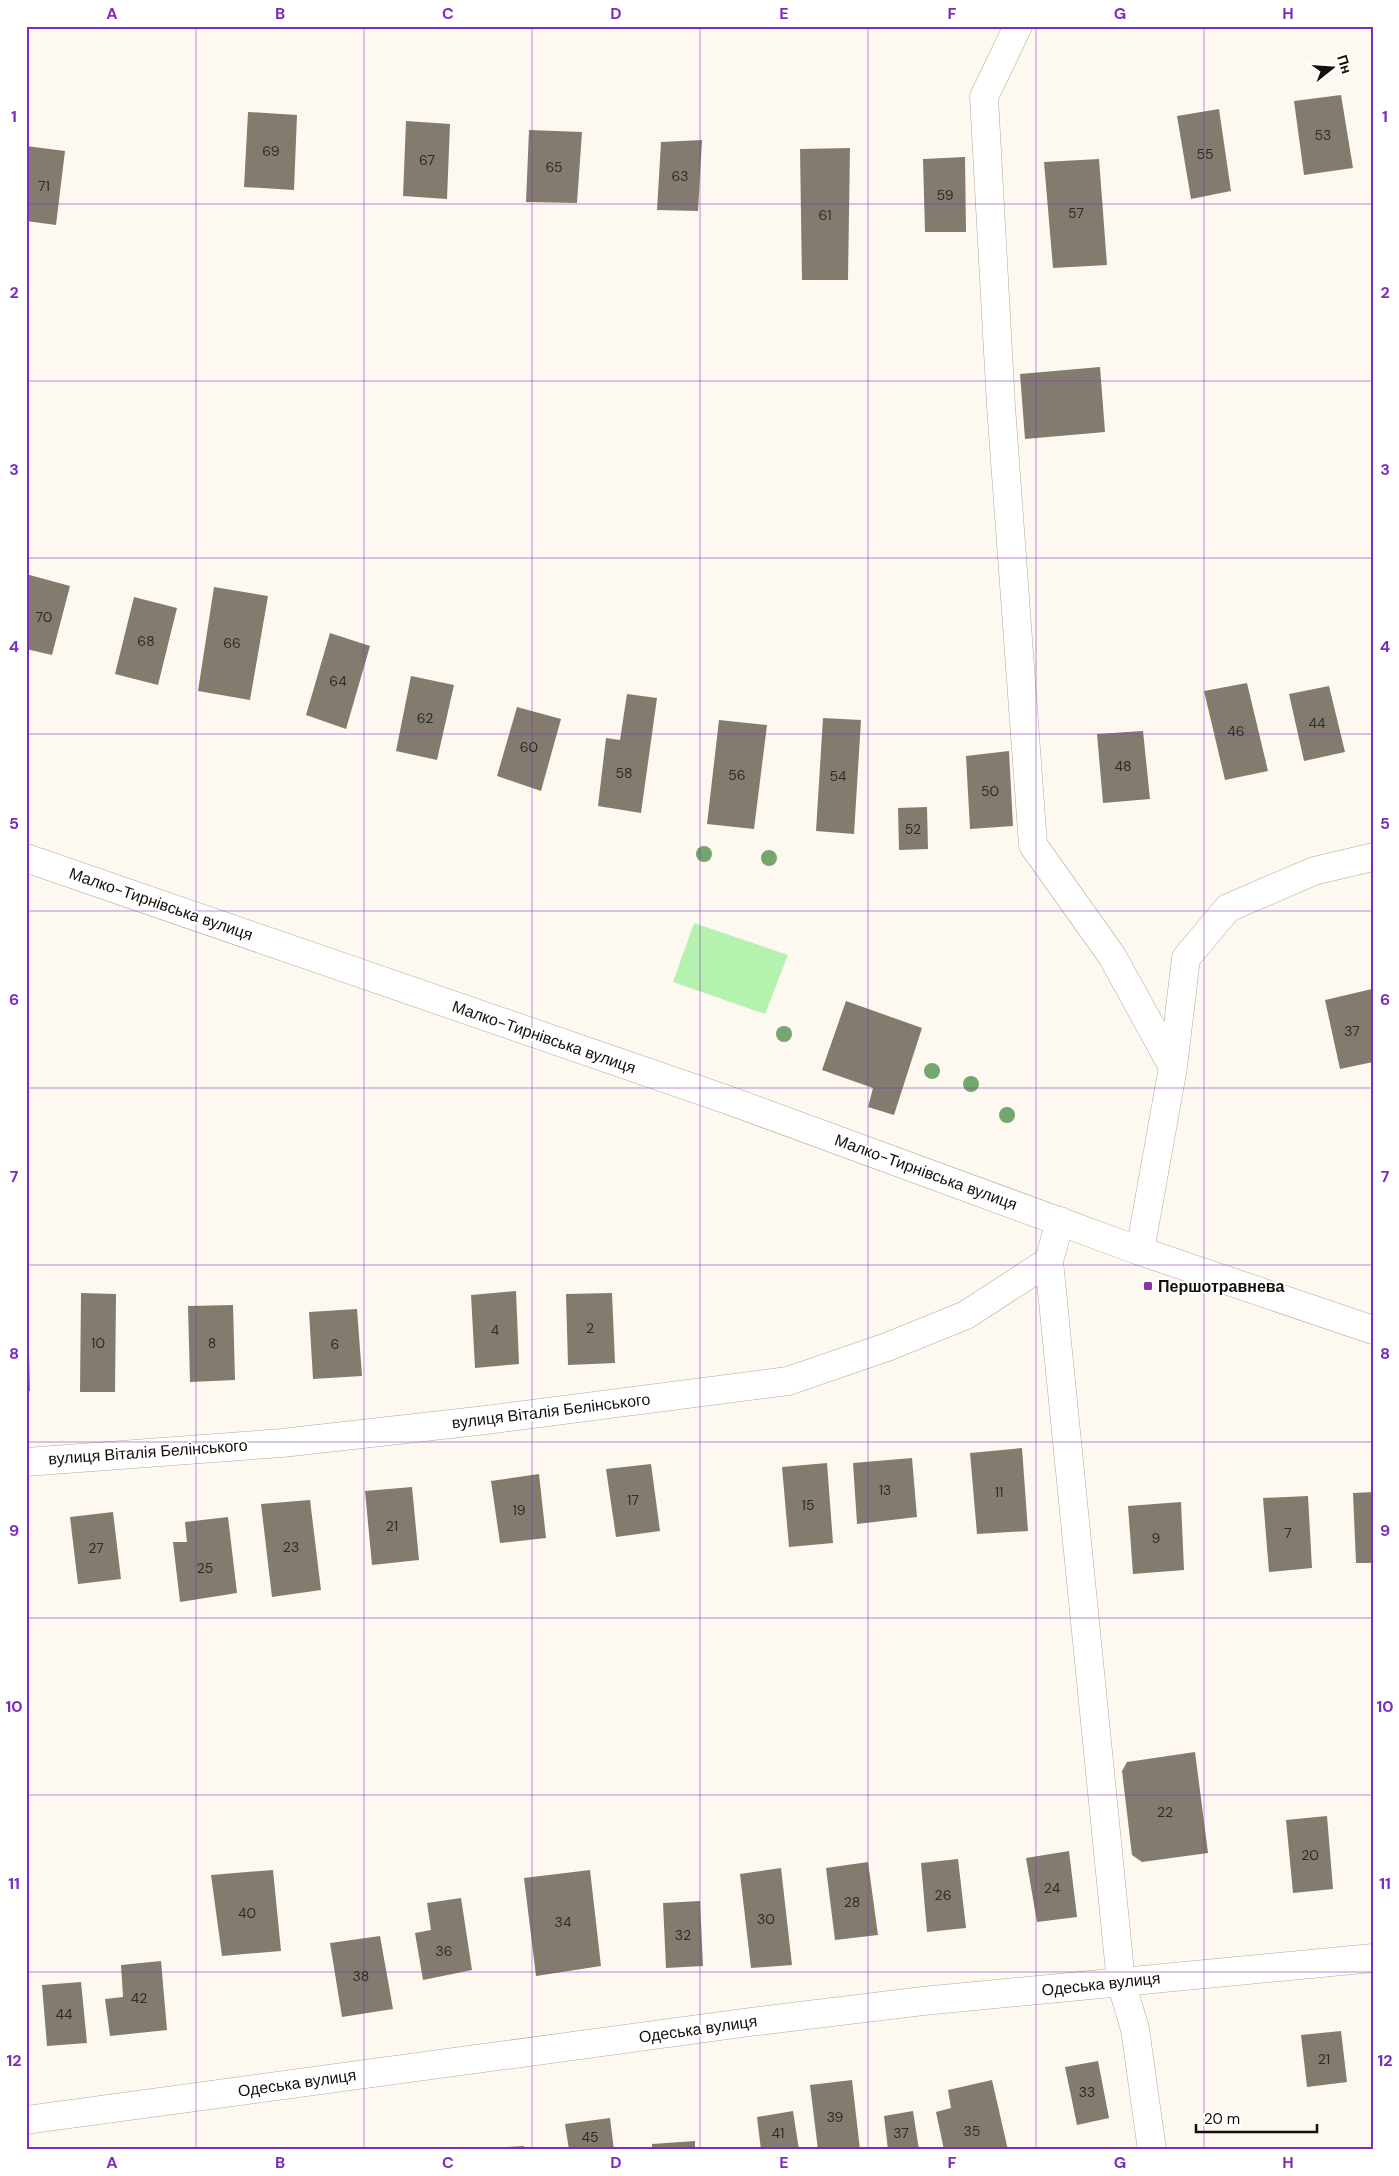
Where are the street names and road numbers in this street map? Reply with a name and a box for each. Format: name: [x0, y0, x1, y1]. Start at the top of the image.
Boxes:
street label: Малко-Тирнівська вулиця: [66, 863, 256, 945]
street label: Малко-Тирнівська вулиця: [449, 996, 639, 1078]
street label: Малко-Тирнівська вулиця: [832, 1129, 1020, 1215]
street label: вулиця Віталія Белінського: [451, 1388, 651, 1434]
street label: вулиця Віталія Белінського: [48, 1435, 248, 1469]
street label: Одеська вулиця: [1041, 1967, 1161, 2001]
street label: Одеська вулиця: [638, 2010, 758, 2048]
street label: Одеська вулиця: [237, 2064, 357, 2102]

